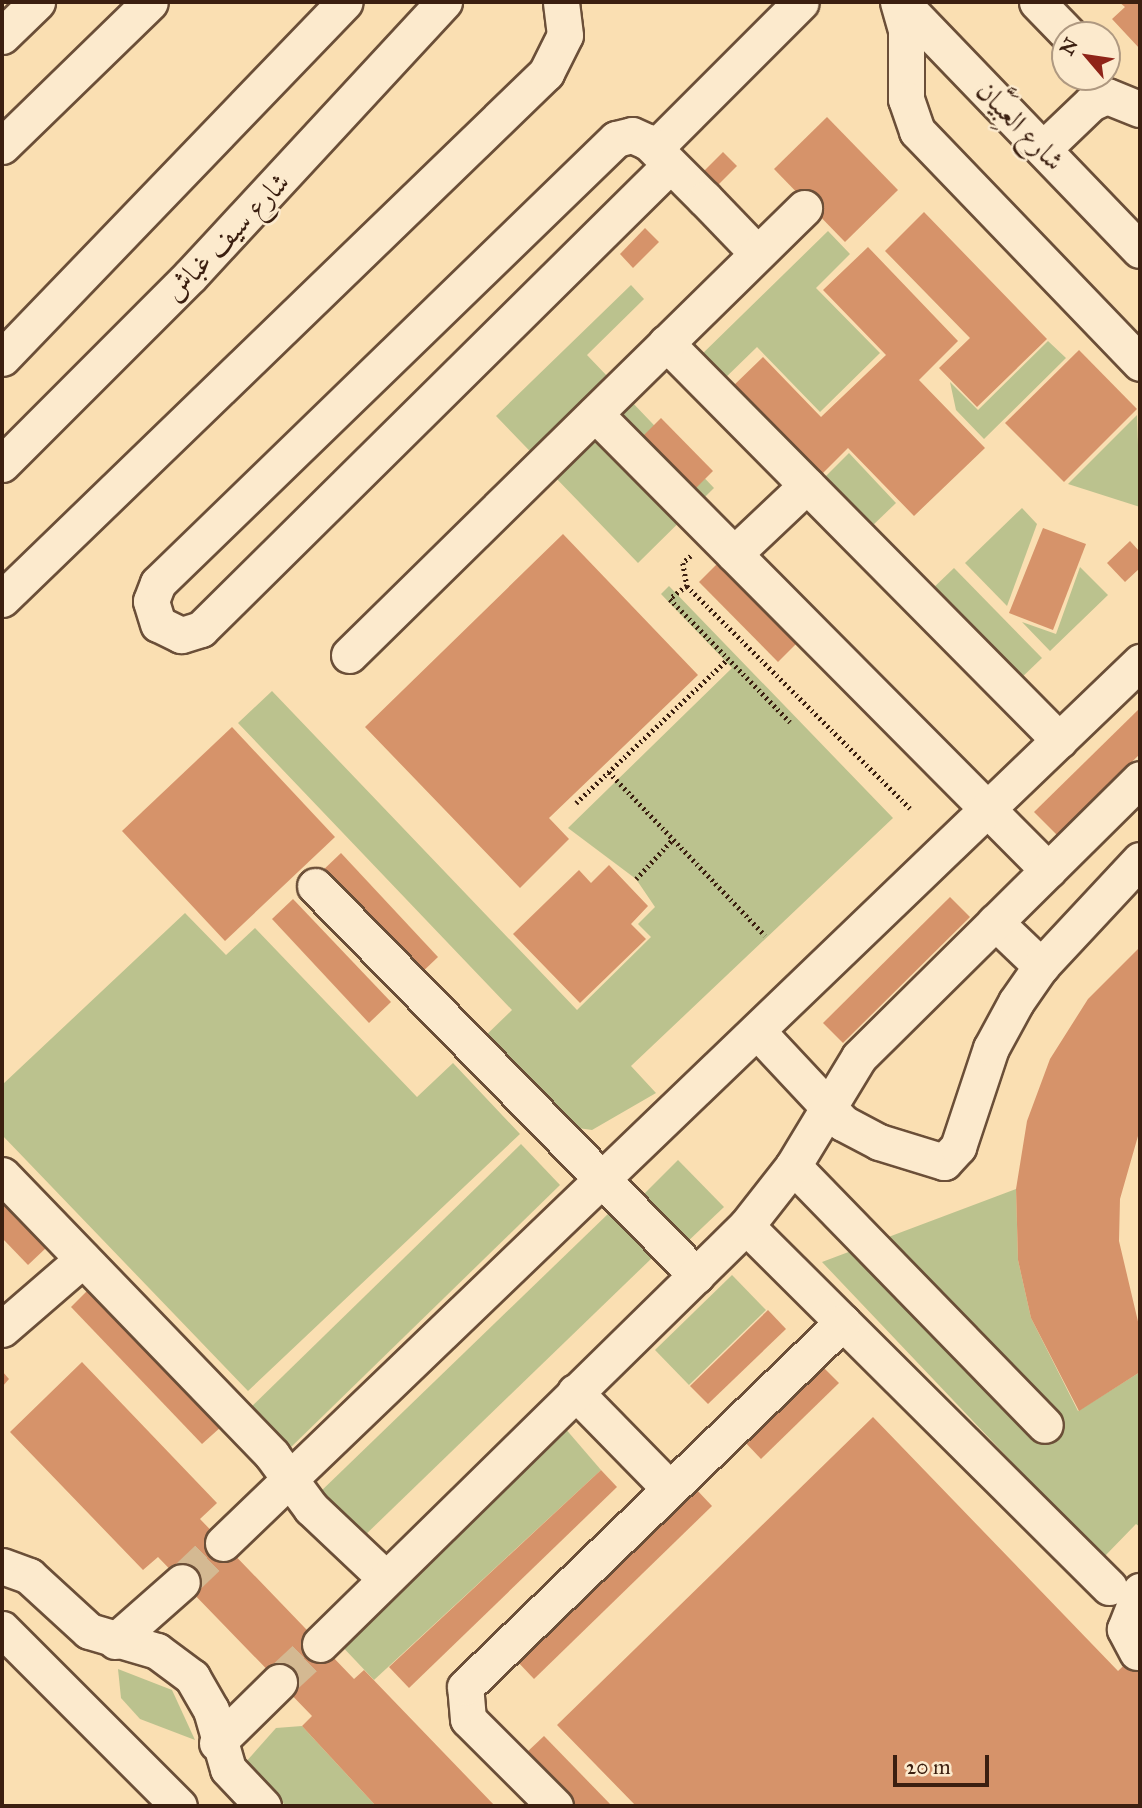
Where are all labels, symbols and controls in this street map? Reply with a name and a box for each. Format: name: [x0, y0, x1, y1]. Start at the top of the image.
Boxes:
north arrow: [1051, 21, 1121, 91]
text: N: [1055, 34, 1083, 59]
street label: شارع العِبَيَّان: [969, 74, 1071, 178]
street label: شارع سيف غباش: [157, 166, 297, 308]
scale bar: [897, 1742, 993, 1786]
text: 20 m: [906, 1754, 951, 1780]

